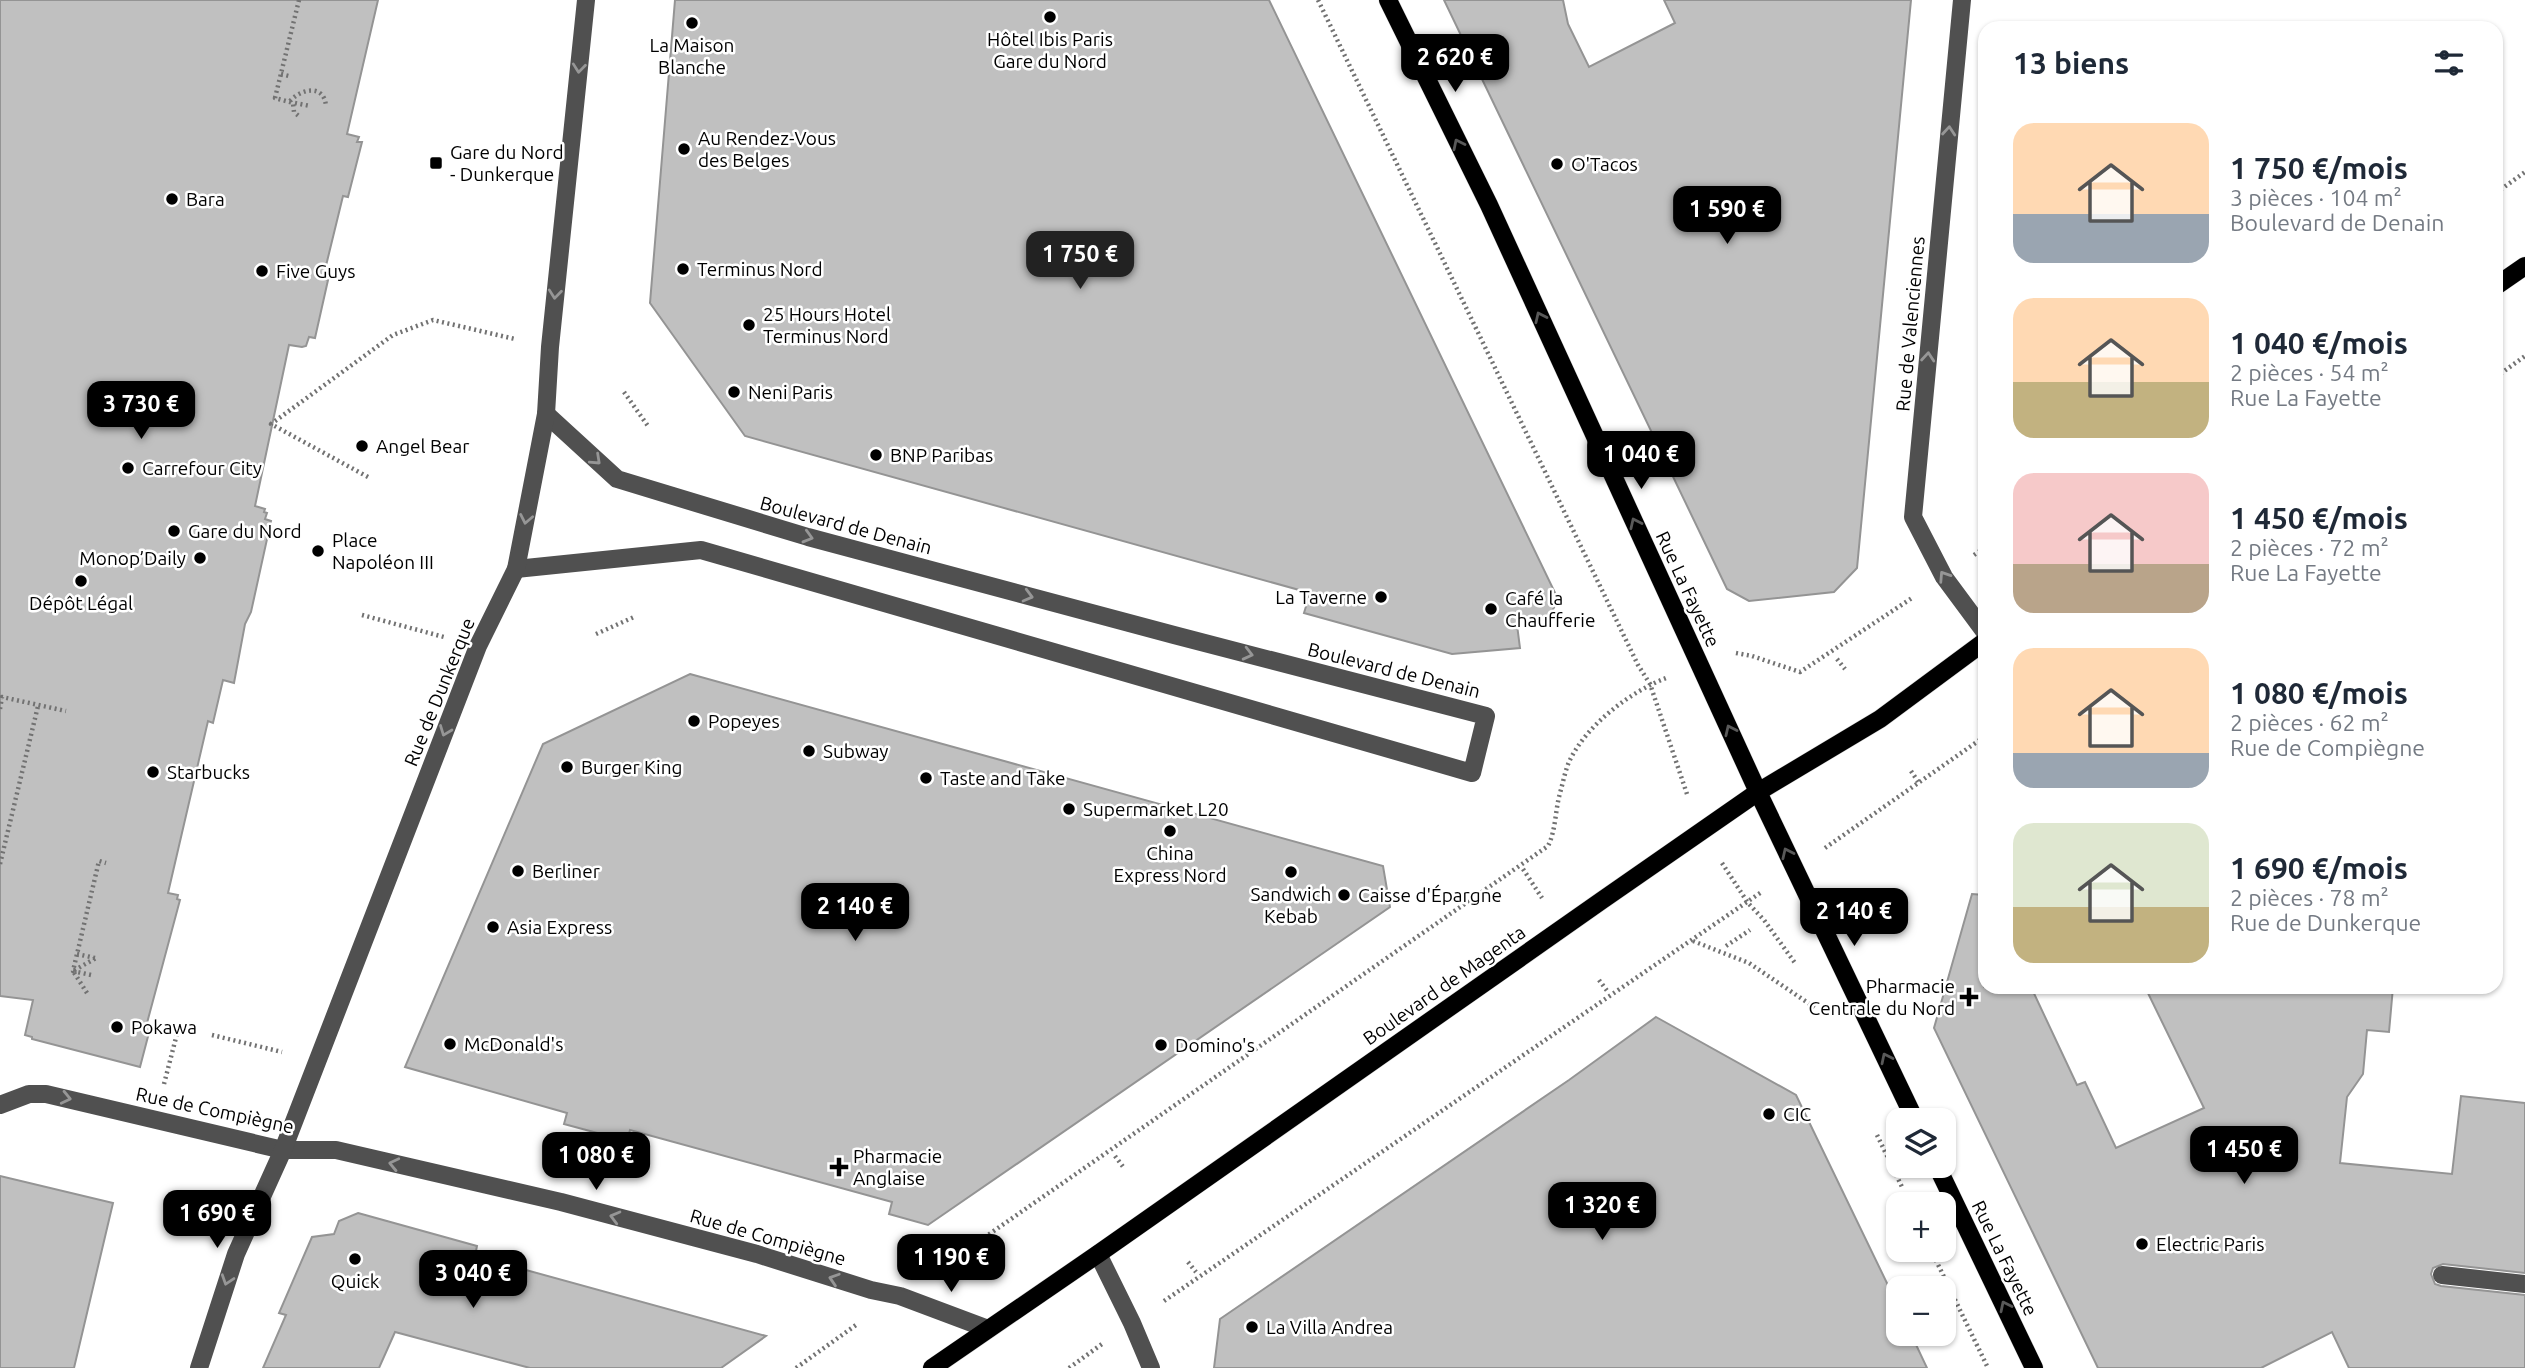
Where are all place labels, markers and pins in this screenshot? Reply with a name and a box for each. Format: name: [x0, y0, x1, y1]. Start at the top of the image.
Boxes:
marker: Hôtel Ibis Paris Gare du Nord: [1042, 9, 1058, 25]
marker: La Maison Blanche: [684, 15, 700, 31]
place label: Hôtel Ibis Paris Gare du Nord: [987, 28, 1113, 72]
place label: La Maison Blanche: [650, 34, 734, 78]
pin: 2 620 €: [1390, 34, 1520, 94]
place label: Au Rendez-Vous des Belges: [698, 127, 836, 171]
place label: Gare du Nord - Dunkerque: [450, 141, 564, 185]
marker: Au Rendez-Vous des Belges: [676, 141, 692, 157]
place label: O'Tacos: [1571, 153, 1638, 175]
marker: Gare du Nord - Dunkerque: [428, 155, 444, 171]
marker: O'Tacos: [1549, 156, 1565, 172]
pin: 1 590 €: [1662, 187, 1792, 246]
place label: Bara: [186, 188, 225, 210]
marker: Bara: [164, 191, 180, 207]
pin: 1 750 €: [1015, 232, 1145, 291]
place label: Terminus Nord: [697, 258, 823, 280]
place label: Five Guys: [276, 260, 355, 282]
marker: Terminus Nord: [675, 261, 691, 277]
marker: Five Guys: [254, 263, 270, 279]
place label: 25 Hours Hotel Terminus Nord: [763, 303, 891, 347]
marker: 25 Hours Hotel Terminus Nord: [741, 317, 757, 333]
place label: Neni Paris: [748, 381, 833, 403]
pin: 3 730 €: [76, 382, 206, 441]
marker: Neni Paris: [726, 384, 742, 400]
pin: 1 040 €: [1576, 432, 1706, 491]
place label: Angel Bear: [376, 435, 469, 457]
marker: Angel Bear: [354, 438, 370, 454]
place label: BNP Paribas: [890, 444, 993, 466]
marker: BNP Paribas: [868, 447, 884, 463]
place label: Carrefour City: [142, 457, 262, 479]
marker: Carrefour City: [120, 460, 136, 476]
place label: Gare du Nord: [188, 520, 302, 542]
marker: Gare du Nord: [166, 523, 182, 539]
place label: Place Napoléon III: [332, 529, 434, 573]
marker: Place Napoléon III: [310, 543, 326, 559]
place label: Monop’Daily: [79, 547, 186, 569]
marker: Monop’Daily: [192, 550, 208, 566]
marker: Dépôt Légal: [73, 573, 89, 589]
place label: La Taverne: [1275, 586, 1367, 608]
place label: Café la Chaufferie: [1505, 587, 1595, 631]
marker: La Taverne: [1373, 589, 1389, 605]
place label: Dépôt Légal: [29, 592, 133, 614]
marker: Café la Chaufferie: [1483, 601, 1499, 617]
place label: Popeyes: [708, 710, 780, 732]
marker: Popeyes: [686, 713, 702, 729]
place label: Subway: [823, 740, 889, 762]
marker: Subway: [801, 743, 817, 759]
place label: Burger King: [581, 756, 682, 778]
marker: Burger King: [559, 759, 575, 775]
place label: Starbucks: [167, 761, 250, 783]
marker: Starbucks: [145, 764, 161, 780]
place label: Taste and Take: [940, 767, 1066, 789]
marker: Taste and Take: [918, 770, 934, 786]
place label: Supermarket L20: [1083, 798, 1229, 820]
marker: Supermarket L20: [1061, 801, 1077, 817]
marker: China Express Nord: [1162, 823, 1178, 839]
place label: China Express Nord: [1113, 842, 1227, 886]
place label: Berliner: [532, 860, 600, 882]
marker: Berliner: [510, 863, 526, 879]
marker: Sandwich Kebab: [1283, 864, 1299, 880]
place label: Sandwich Kebab: [1251, 883, 1331, 927]
pin: 2 140 €: [790, 884, 920, 943]
place label: Caisse d'Épargne: [1358, 884, 1502, 906]
marker: Caisse d'Épargne: [1336, 887, 1352, 903]
pin: 2 140 €: [1789, 888, 1919, 948]
place label: Asia Express: [507, 916, 612, 938]
marker: Asia Express: [485, 919, 501, 935]
place label: Pharmacie Centrale du Nord: [1809, 975, 1955, 1019]
marker: Pharmacie Centrale du Nord: [1961, 989, 1977, 1005]
place label: Pokawa: [131, 1016, 197, 1038]
marker: Pokawa: [109, 1019, 125, 1035]
place label: McDonald's: [464, 1033, 563, 1055]
place label: Domino's: [1175, 1034, 1255, 1056]
marker: McDonald's: [442, 1036, 458, 1052]
marker: Domino's: [1153, 1037, 1169, 1053]
place label: CIC: [1783, 1103, 1812, 1125]
marker: CIC: [1761, 1106, 1777, 1122]
pin: 1 450 €: [2179, 1126, 2309, 1186]
pin: 1 080 €: [531, 1132, 661, 1192]
place label: Pharmacie Anglaise: [853, 1145, 942, 1189]
marker: Pharmacie Anglaise: [831, 1159, 847, 1175]
pin: 1 320 €: [1537, 1182, 1667, 1242]
pin: 1 690 €: [152, 1190, 282, 1250]
place label: Electric Paris: [2156, 1233, 2264, 1255]
pin: 1 190 €: [886, 1234, 1016, 1294]
marker: Electric Paris: [2134, 1236, 2150, 1252]
pin: 3 040 €: [408, 1250, 538, 1310]
marker: Quick: [347, 1251, 363, 1267]
place label: Quick: [331, 1270, 380, 1292]
place label: La Villa Andrea: [1266, 1316, 1393, 1338]
marker: La Villa Andrea: [1244, 1319, 1260, 1335]

